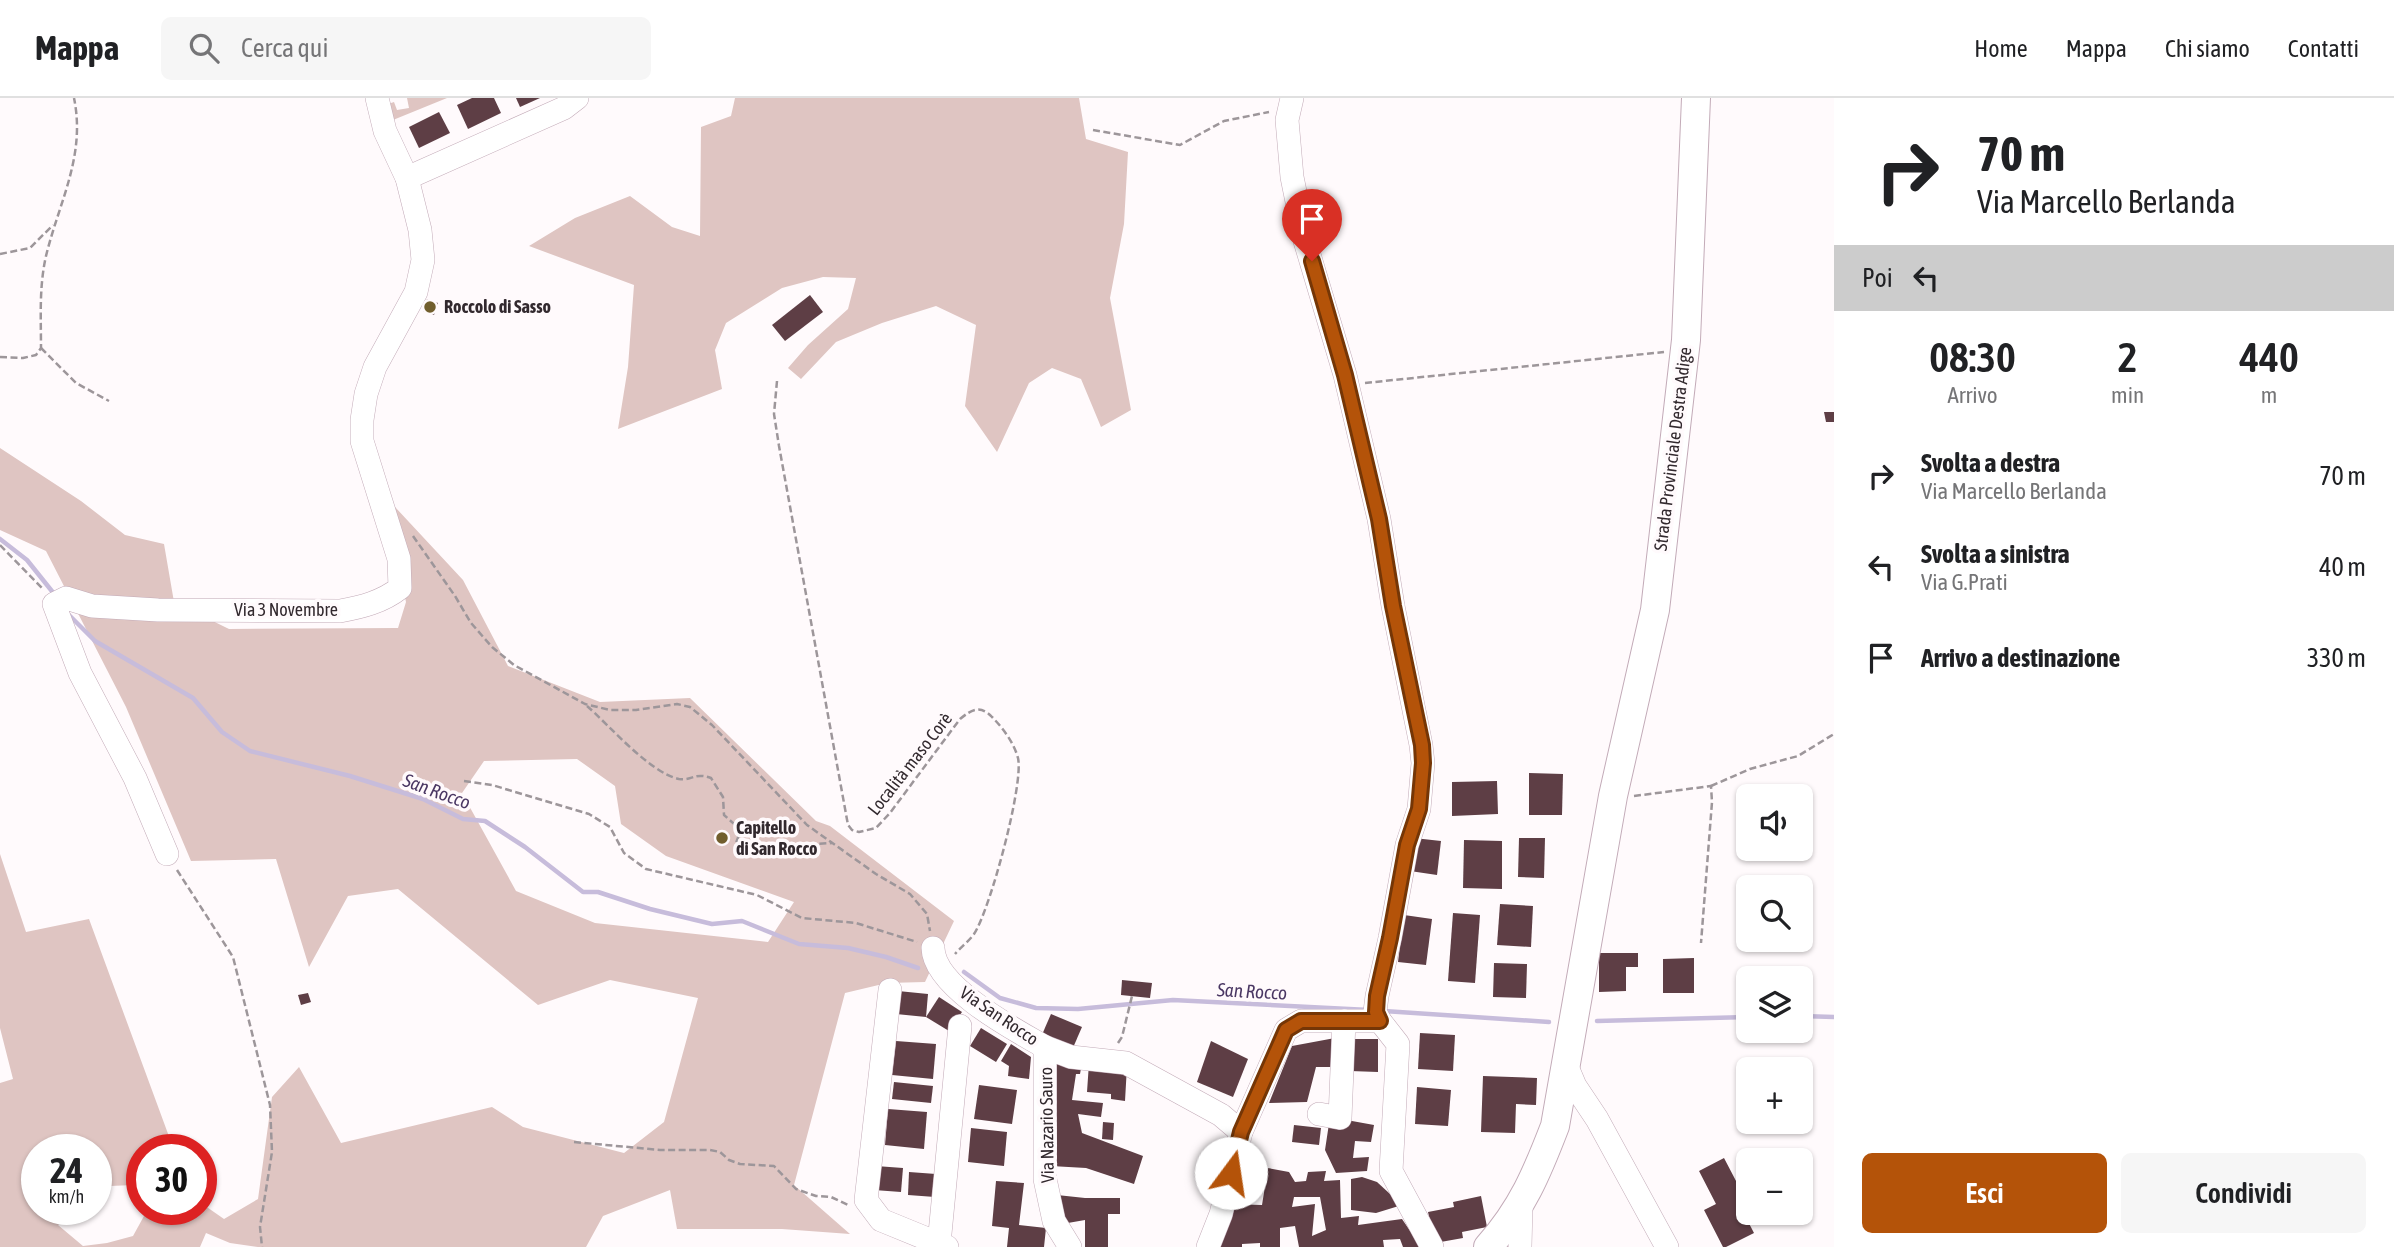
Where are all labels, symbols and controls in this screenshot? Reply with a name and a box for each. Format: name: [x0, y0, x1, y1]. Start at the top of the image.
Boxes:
search box: [161, 17, 651, 80]
text: Mappa: [35, 29, 119, 67]
icon: search: [185, 29, 223, 67]
text: Cerca qui: [241, 33, 328, 63]
text: Home: [1974, 35, 2028, 62]
text: Mappa: [2066, 35, 2127, 62]
text: Chi siamo: [2165, 35, 2250, 62]
text: Contatti: [2288, 35, 2359, 62]
text: 70 m: [1977, 125, 2065, 181]
icon: right: [1862, 126, 1953, 217]
text: Via Marcello Berlanda: [1977, 183, 2236, 220]
pin: [1282, 189, 1342, 261]
icon: arrive: [1293, 200, 1331, 238]
icon: left: [1907, 259, 1945, 297]
text: Poi: [1862, 263, 1893, 293]
place label: Roccolo di Sasso: [444, 296, 551, 317]
marker: Roccolo di Sasso: [422, 299, 438, 315]
text: 08:30: [1929, 333, 2016, 381]
text: 2: [2118, 333, 2137, 381]
text: 440: [2239, 333, 2299, 381]
street label: Strada Provinciale Destra Adige: [1650, 346, 1695, 552]
text: Arrivo: [1947, 382, 1998, 408]
text: min: [2111, 382, 2144, 408]
text: m: [2261, 382, 2277, 408]
text: Svolta a destra: [1921, 448, 2060, 478]
icon: right: [1862, 457, 1900, 495]
text: 70 m: [2319, 461, 2366, 491]
text: Via Marcello Berlanda: [1921, 478, 2107, 504]
text: Svolta a sinistra: [1921, 539, 2070, 569]
icon: left: [1862, 548, 1900, 586]
text: 40 m: [2319, 552, 2366, 582]
text: Via G.Prati: [1921, 569, 2008, 595]
street label: Via 3 Novembre: [234, 599, 338, 620]
icon: arrive: [1862, 639, 1900, 677]
text: Arrivo a destinazione: [1921, 643, 2120, 673]
text: 330 m: [2307, 643, 2366, 673]
street label: Località maso Corè: [863, 708, 956, 819]
water label: San Rocco: [399, 768, 474, 813]
map controls: [1736, 784, 1813, 1225]
button: sound: [1736, 784, 1813, 861]
place label: Capitello di San Rocco: [736, 817, 818, 859]
marker: Capitello di San Rocco: [714, 830, 730, 846]
button: search: [1736, 875, 1813, 952]
button: layers: [1736, 966, 1813, 1043]
water label: San Rocco: [1215, 978, 1288, 1004]
street label: Via San Rocco: [956, 982, 1043, 1050]
button: +: [1736, 1057, 1813, 1134]
street label: Via Nazario Sauro: [1035, 1067, 1058, 1183]
speed limit sign: 30: [126, 1134, 217, 1225]
position arrow: [1194, 1136, 1268, 1210]
button: −: [1736, 1148, 1813, 1225]
text: 24: [50, 1150, 83, 1190]
button: Esci: [1862, 1153, 2107, 1233]
button: Condividi: [2121, 1153, 2366, 1233]
text: km/h: [49, 1186, 84, 1207]

